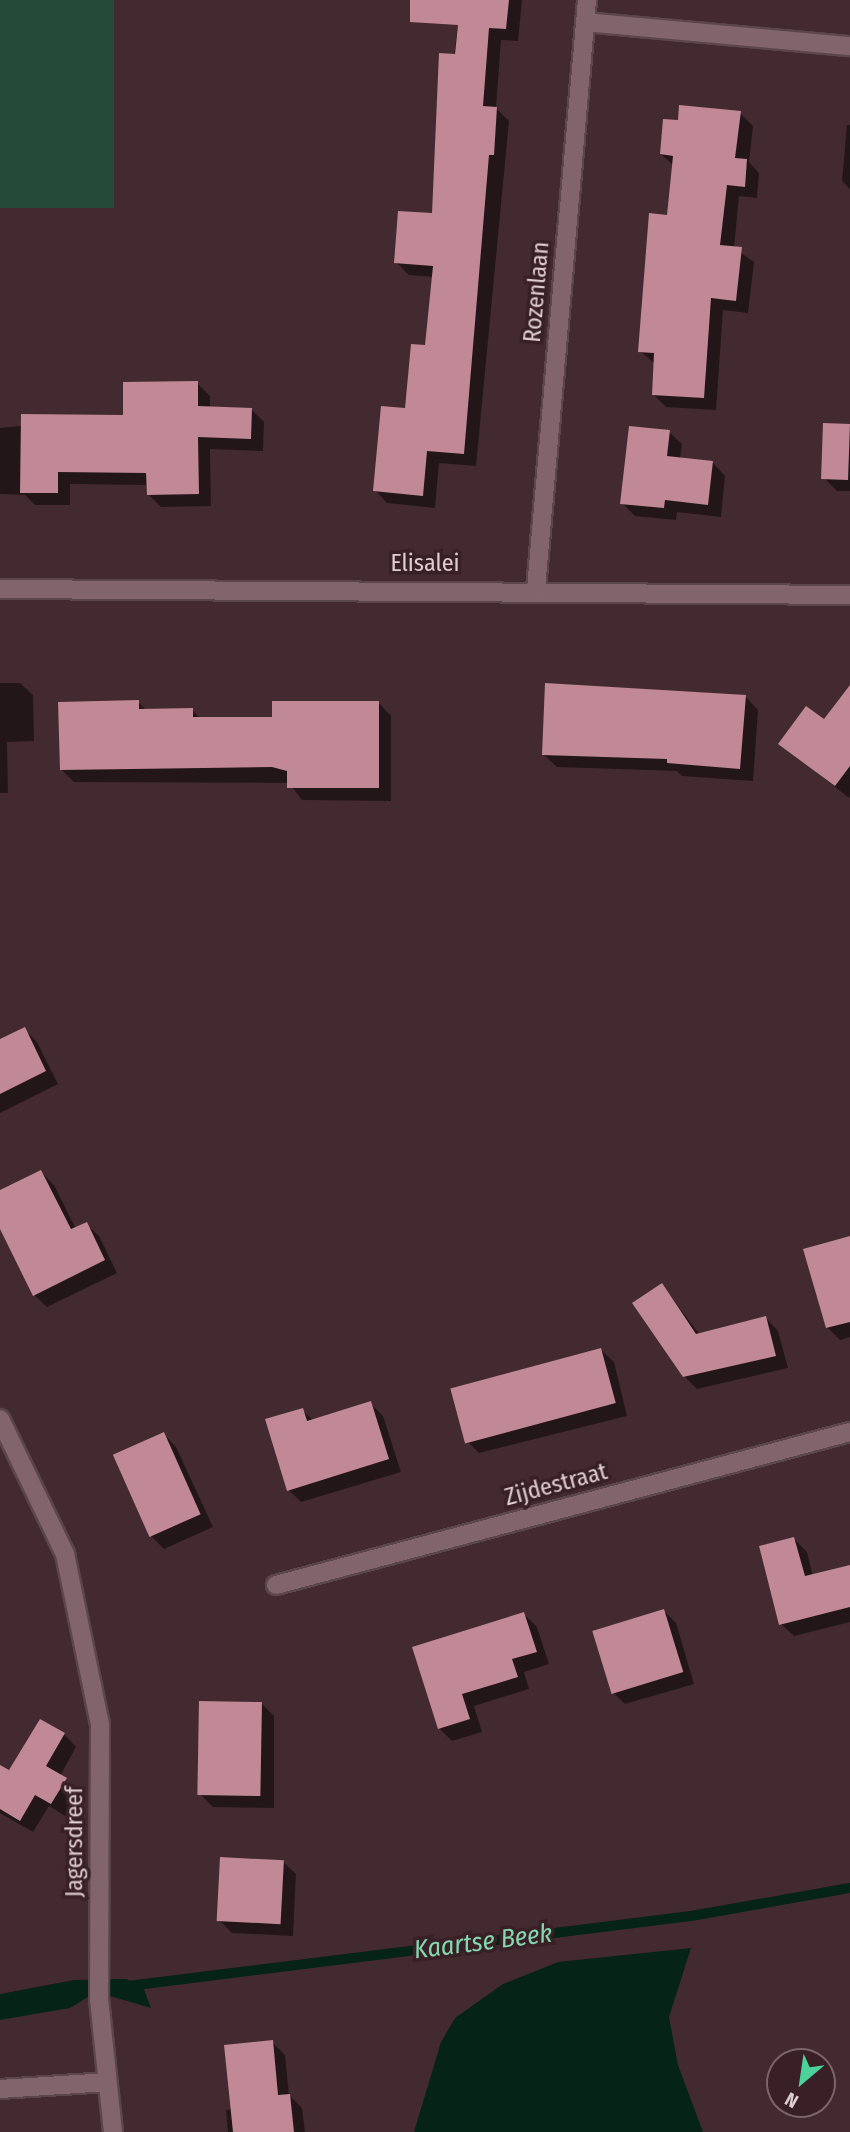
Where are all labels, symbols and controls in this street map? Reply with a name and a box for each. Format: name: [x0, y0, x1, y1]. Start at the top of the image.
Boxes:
street label: Rozenlaan: [518, 240, 556, 344]
street label: Elisalei: [390, 550, 460, 578]
street label: Zijdestraat: [502, 1457, 610, 1513]
street label: Jagersdreef: [61, 1787, 89, 1897]
water label: Kaartse Beek: [412, 1918, 554, 1966]
north arrow: [766, 2048, 836, 2118]
text: N: [781, 2087, 802, 2113]

